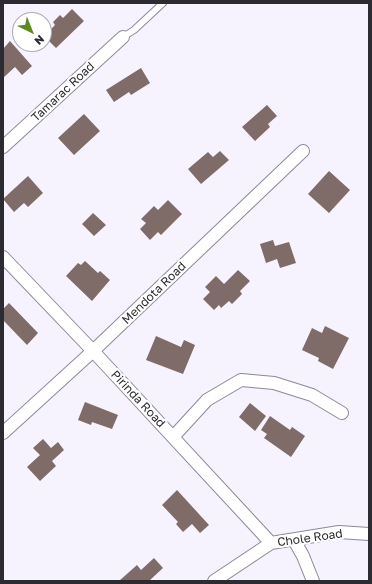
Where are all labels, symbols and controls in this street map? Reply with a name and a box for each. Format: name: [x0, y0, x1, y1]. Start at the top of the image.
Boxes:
north arrow: [12, 12, 52, 52]
text: N: [32, 33, 47, 48]
street label: Tamarac Road: [29, 59, 97, 125]
street label: Mendota Road: [119, 259, 189, 327]
street label: Pirinda Road: [108, 367, 168, 431]
street label: Chole Road: [276, 526, 344, 550]

